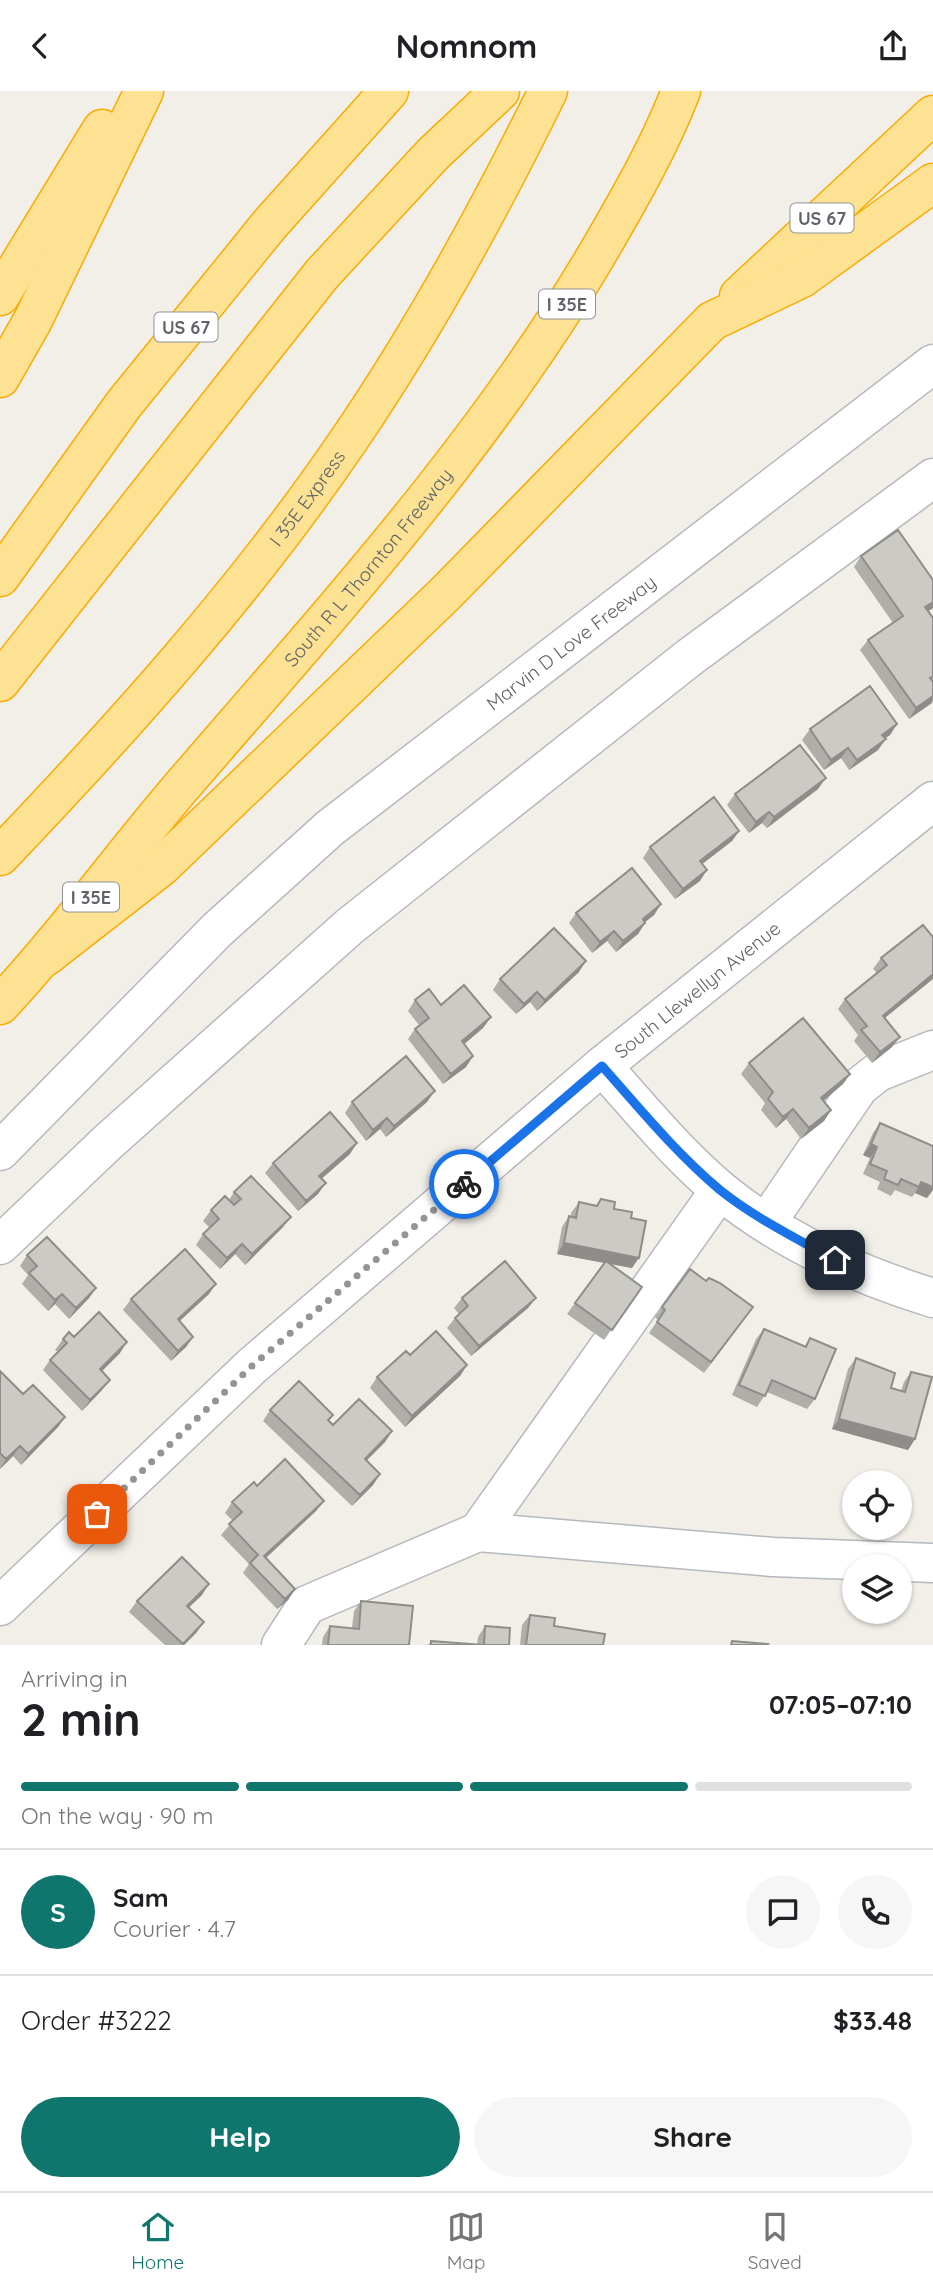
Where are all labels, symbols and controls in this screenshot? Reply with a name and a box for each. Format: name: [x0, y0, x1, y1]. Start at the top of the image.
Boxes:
text: Nomnom: [396, 26, 537, 66]
icon: back: [21, 27, 59, 65]
icon: share: [874, 27, 912, 65]
road number: US 67: [790, 203, 854, 233]
road number: I 35E: [539, 289, 595, 319]
road number: US 67: [154, 313, 218, 341]
street label: I 35E Express: [264, 445, 350, 551]
street label: South R L Thornton Freeway: [279, 463, 457, 671]
street label: Marvin D Love Freeway: [481, 570, 661, 715]
road number: I 35E: [63, 883, 119, 911]
street label: South Llewellyn Avenue: [609, 916, 785, 1063]
courier: [429, 1149, 499, 1219]
icon: bike: [445, 1165, 483, 1203]
pin: [805, 1230, 865, 1290]
icon: home: [816, 1241, 854, 1279]
map controls: [842, 1470, 912, 1624]
button: locate: [842, 1470, 912, 1540]
pin: [67, 1484, 127, 1544]
icon: bag: [78, 1495, 116, 1533]
button: layers: [842, 1554, 912, 1624]
text: Arriving in: [21, 1664, 128, 1693]
text: 07:05–07:10: [769, 1688, 912, 1721]
text: 2 min: [21, 1690, 141, 1748]
text: On the way · 90 m: [21, 1801, 214, 1830]
button: chat: [746, 1875, 820, 1949]
button: phone: [838, 1875, 912, 1949]
text: Sam: [113, 1881, 169, 1914]
text: S: [50, 1896, 66, 1929]
text: Courier · 4.7: [113, 1914, 236, 1943]
text: Order #3222: [21, 2004, 172, 2037]
text: $33.48: [833, 2004, 912, 2037]
button: Help: [21, 2097, 460, 2177]
button: Share: [474, 2097, 912, 2177]
tab: Home: [131, 2208, 184, 2274]
tab: Map: [447, 2208, 485, 2274]
tab: Saved: [748, 2208, 802, 2274]

